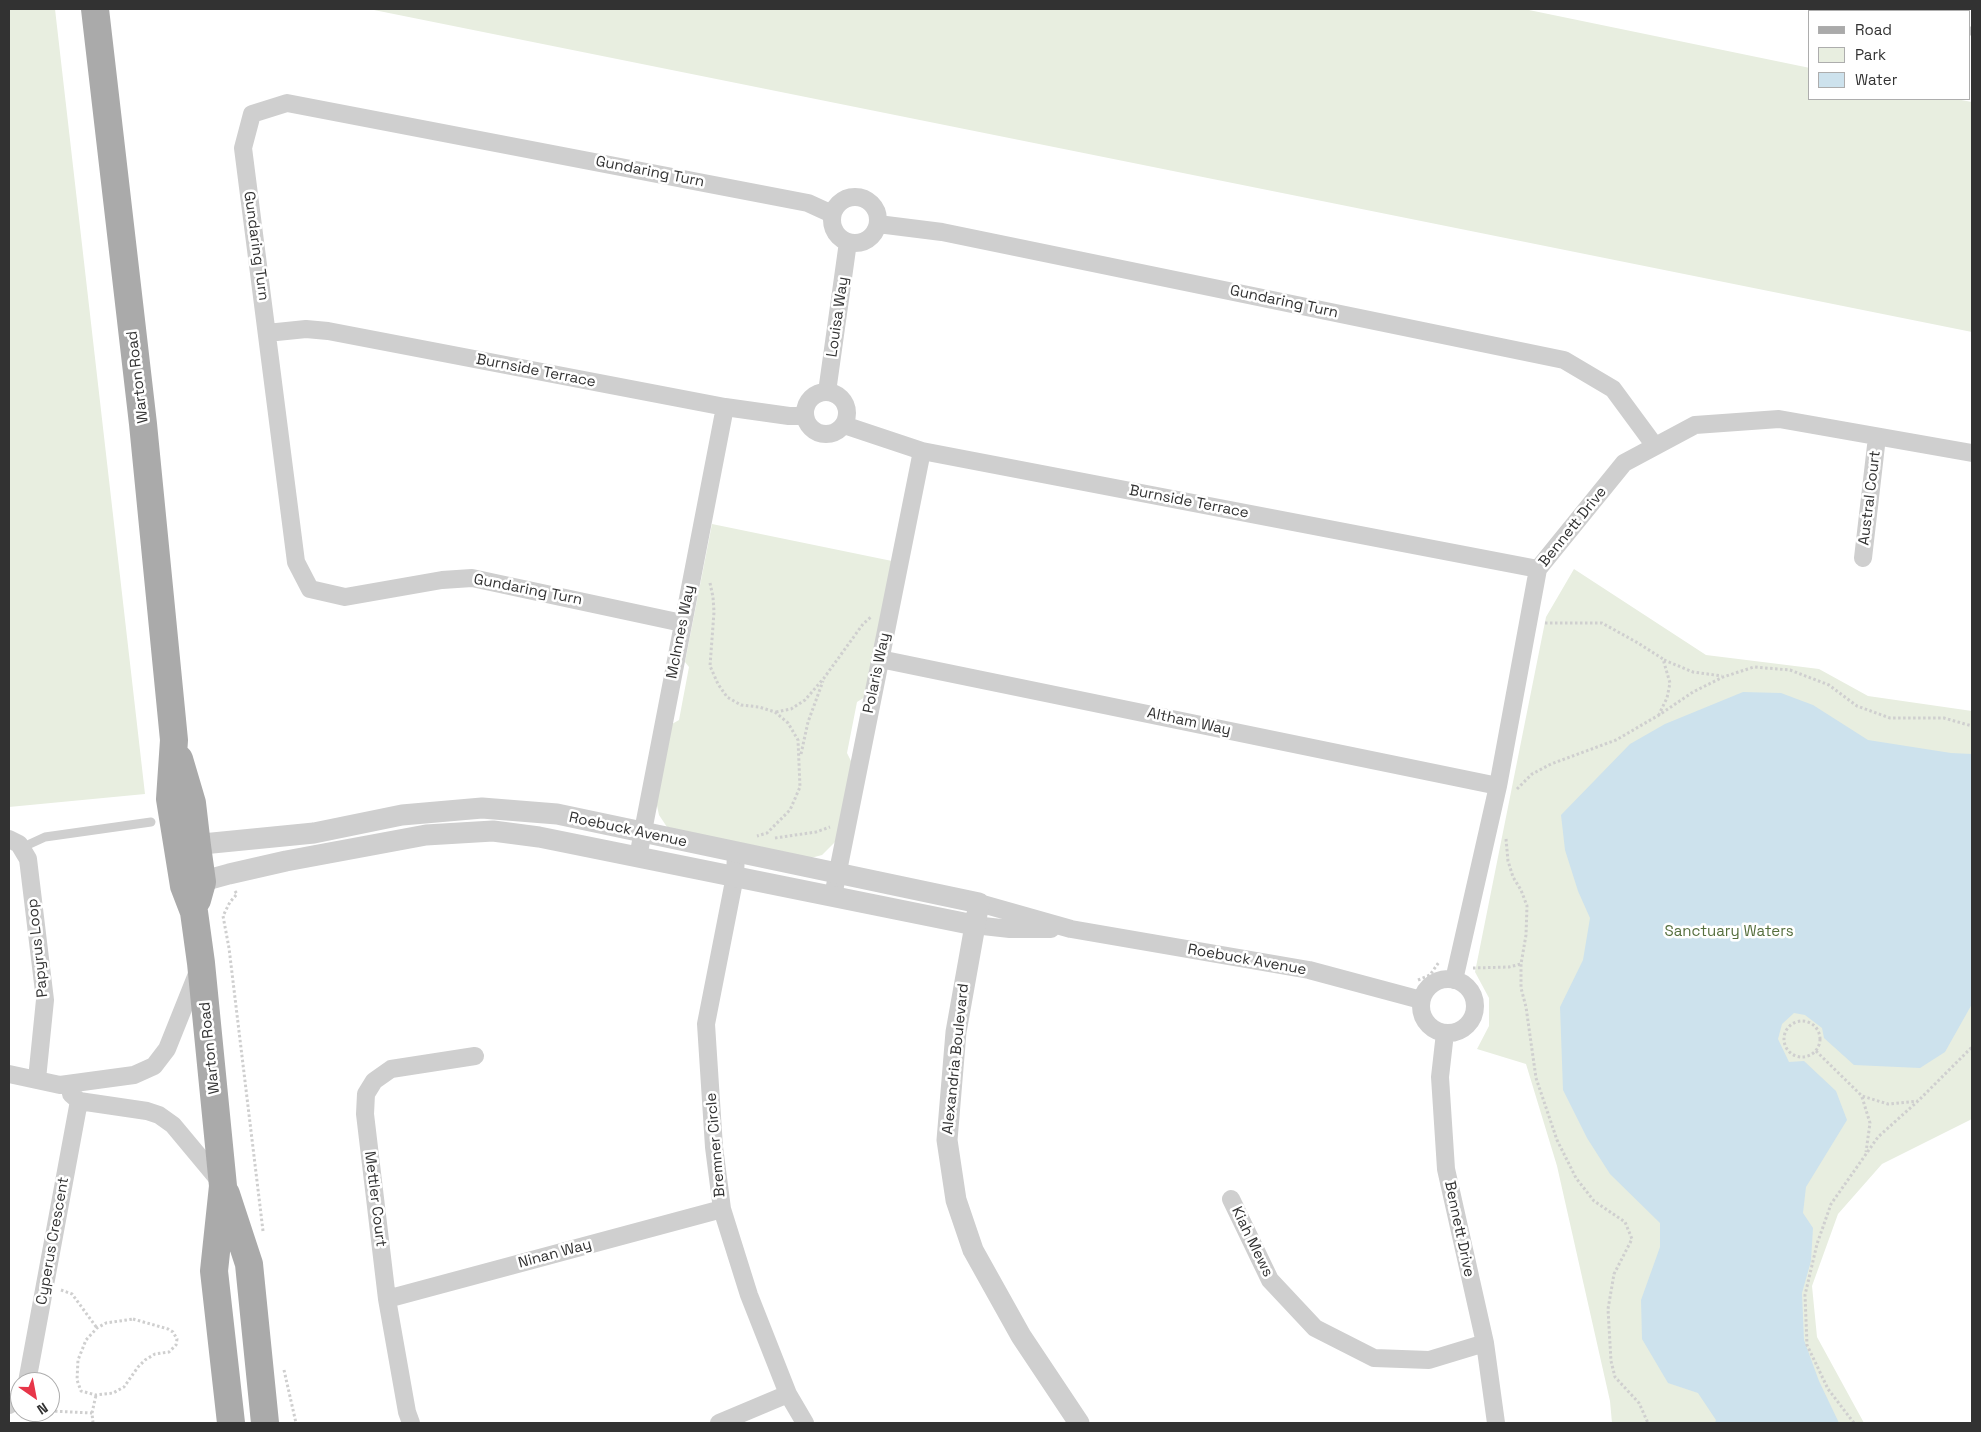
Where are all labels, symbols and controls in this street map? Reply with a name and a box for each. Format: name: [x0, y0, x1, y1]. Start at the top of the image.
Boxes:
legend: [1808, 10, 1971, 100]
text: Road: [1855, 20, 1892, 39]
text: Park: [1855, 45, 1886, 64]
text: Water: [1855, 70, 1897, 89]
street label: Gundaring Turn: [594, 153, 706, 191]
street label: Gundaring Turn: [239, 190, 273, 302]
street label: Louisa Way: [823, 276, 853, 358]
street label: Gundaring Turn: [1228, 282, 1340, 322]
street label: Warton Road: [123, 330, 153, 424]
street label: Burnside Terrace: [475, 351, 597, 391]
street label: Austral Court: [1855, 450, 1885, 546]
street label: Burnside Terrace: [1128, 482, 1250, 522]
street label: Bennett Drive: [1535, 483, 1611, 571]
street label: Gundaring Turn: [472, 571, 584, 609]
street label: McInnes Way: [663, 584, 699, 680]
street label: Polaris Way: [860, 631, 894, 715]
street label: Altham Way: [1145, 704, 1233, 740]
street label: Roebuck Avenue: [567, 809, 689, 851]
street label: Papyrus Loop: [24, 898, 52, 998]
park label: Sanctuary Waters: [1664, 923, 1794, 941]
street label: Roebuck Avenue: [1186, 941, 1308, 979]
street label: Alexandria Boulevard: [939, 983, 973, 1135]
street label: Warton Road: [196, 1001, 224, 1095]
street label: Bremner Circle: [702, 1092, 730, 1198]
street label: Mettler Court: [360, 1150, 390, 1248]
street label: Cyperus Crescent: [33, 1176, 73, 1306]
street label: Bennett Drive: [1440, 1179, 1478, 1279]
street label: Kiah Mews: [1227, 1204, 1277, 1280]
street label: Ninan Way: [516, 1236, 594, 1272]
north arrow: [10, 1372, 60, 1422]
text: N: [34, 1399, 51, 1419]

